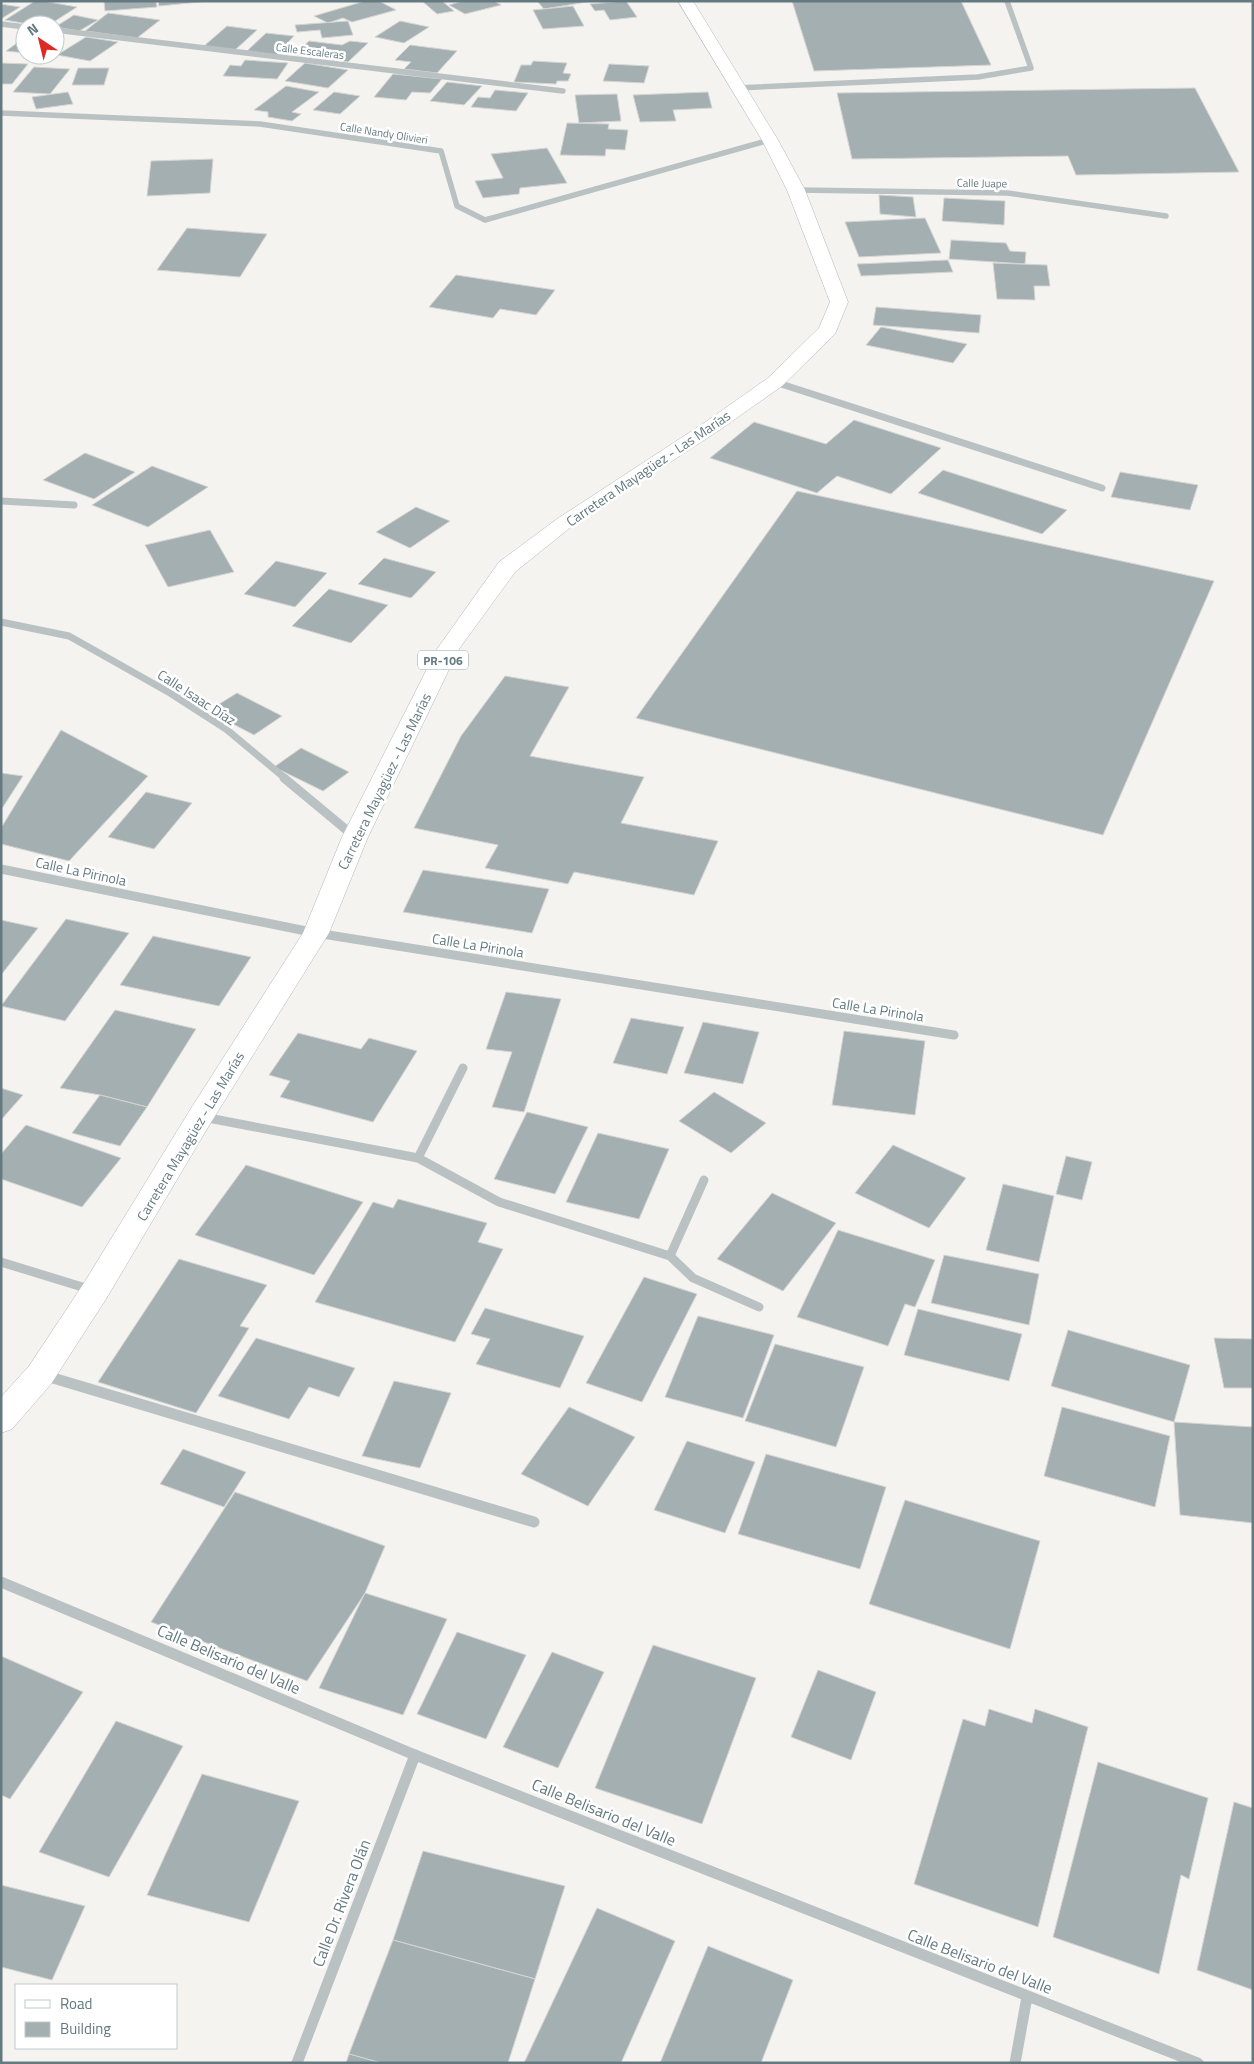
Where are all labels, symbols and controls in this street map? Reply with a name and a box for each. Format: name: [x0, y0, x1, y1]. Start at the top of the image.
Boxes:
north arrow: [15, 15, 65, 65]
text: N: [22, 18, 42, 40]
street label: Calle Escaleras: [275, 39, 345, 63]
street label: Calle Nandy Olivieri: [339, 118, 429, 148]
street label: Calle Juape: [957, 175, 1008, 191]
street label: Carretera Mayagüez - Las Marías: [562, 405, 734, 531]
road number: PR-106: [418, 650, 468, 670]
street label: Calle Isaac Díaz: [154, 664, 240, 730]
street label: Carretera Mayagüez - Las Marías: [332, 689, 436, 873]
street label: Calle La Pirinola: [34, 851, 128, 891]
street label: Calle La Pirinola: [431, 927, 525, 963]
street label: Calle La Pirinola: [831, 991, 925, 1027]
street label: Carretera Mayagüez - Las Marías: [131, 1047, 249, 1225]
street label: Calle Belisario del Valle: [154, 1618, 304, 1700]
street label: Calle Belisario del Valle: [528, 1772, 680, 1852]
street label: Calle Dr. Rivera Olán: [306, 1836, 376, 1970]
street label: Calle Belisario del Valle: [904, 1922, 1056, 2000]
legend: [15, 1984, 178, 2049]
text: Road: [60, 1992, 92, 2015]
text: Building: [60, 2017, 111, 2040]

